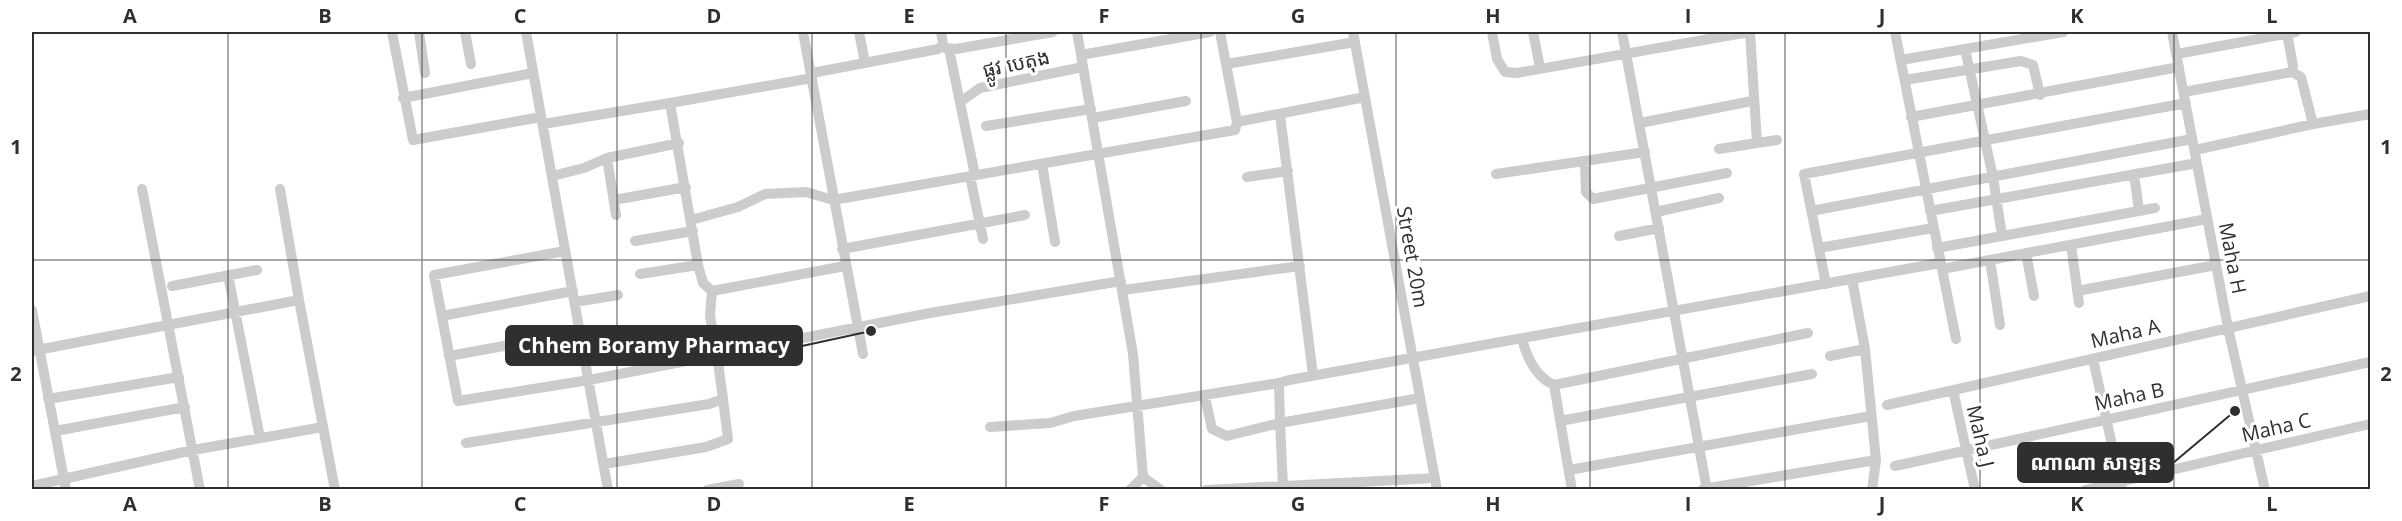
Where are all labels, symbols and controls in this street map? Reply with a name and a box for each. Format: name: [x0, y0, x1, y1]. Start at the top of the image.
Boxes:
text: A: [123, 2, 137, 29]
text: B: [318, 2, 332, 29]
text: C: [514, 2, 527, 29]
text: D: [707, 2, 721, 29]
text: E: [903, 2, 915, 29]
text: F: [1099, 2, 1109, 29]
text: G: [1291, 2, 1305, 29]
text: H: [1485, 2, 1501, 29]
text: I: [1685, 2, 1691, 29]
text: J: [1877, 2, 1885, 29]
text: K: [2070, 2, 2084, 29]
text: L: [2266, 2, 2278, 29]
street label: ផ្លូវ បេតុង: [980, 43, 1053, 89]
text: 1: [10, 133, 22, 160]
text: 1: [2380, 133, 2392, 160]
street label: Street 20m: [1391, 204, 1435, 310]
street label: Maha H: [2213, 220, 2253, 296]
street label: Maha A: [2088, 312, 2163, 354]
callout: Chhem Boramy Pharmacy: [506, 326, 802, 365]
text: Chhem Boramy Pharmacy: [518, 331, 790, 359]
text: 2: [10, 360, 22, 387]
text: 2: [2380, 360, 2392, 387]
street label: Maha B: [2092, 375, 2166, 417]
street label: Maha J: [1961, 402, 2001, 470]
street label: Maha C: [2239, 406, 2313, 448]
callout: ណាណា សាឡន: [2018, 443, 2173, 482]
text: ណាណា សាឡន: [2030, 448, 2162, 476]
text: A: [123, 490, 137, 517]
text: B: [318, 490, 332, 517]
text: C: [514, 490, 527, 517]
text: D: [707, 490, 721, 517]
text: E: [903, 490, 915, 517]
text: F: [1099, 490, 1109, 517]
text: G: [1291, 490, 1305, 517]
text: H: [1485, 490, 1501, 517]
text: I: [1685, 490, 1691, 517]
text: J: [1877, 490, 1885, 517]
text: K: [2070, 490, 2084, 517]
text: L: [2266, 490, 2278, 517]

